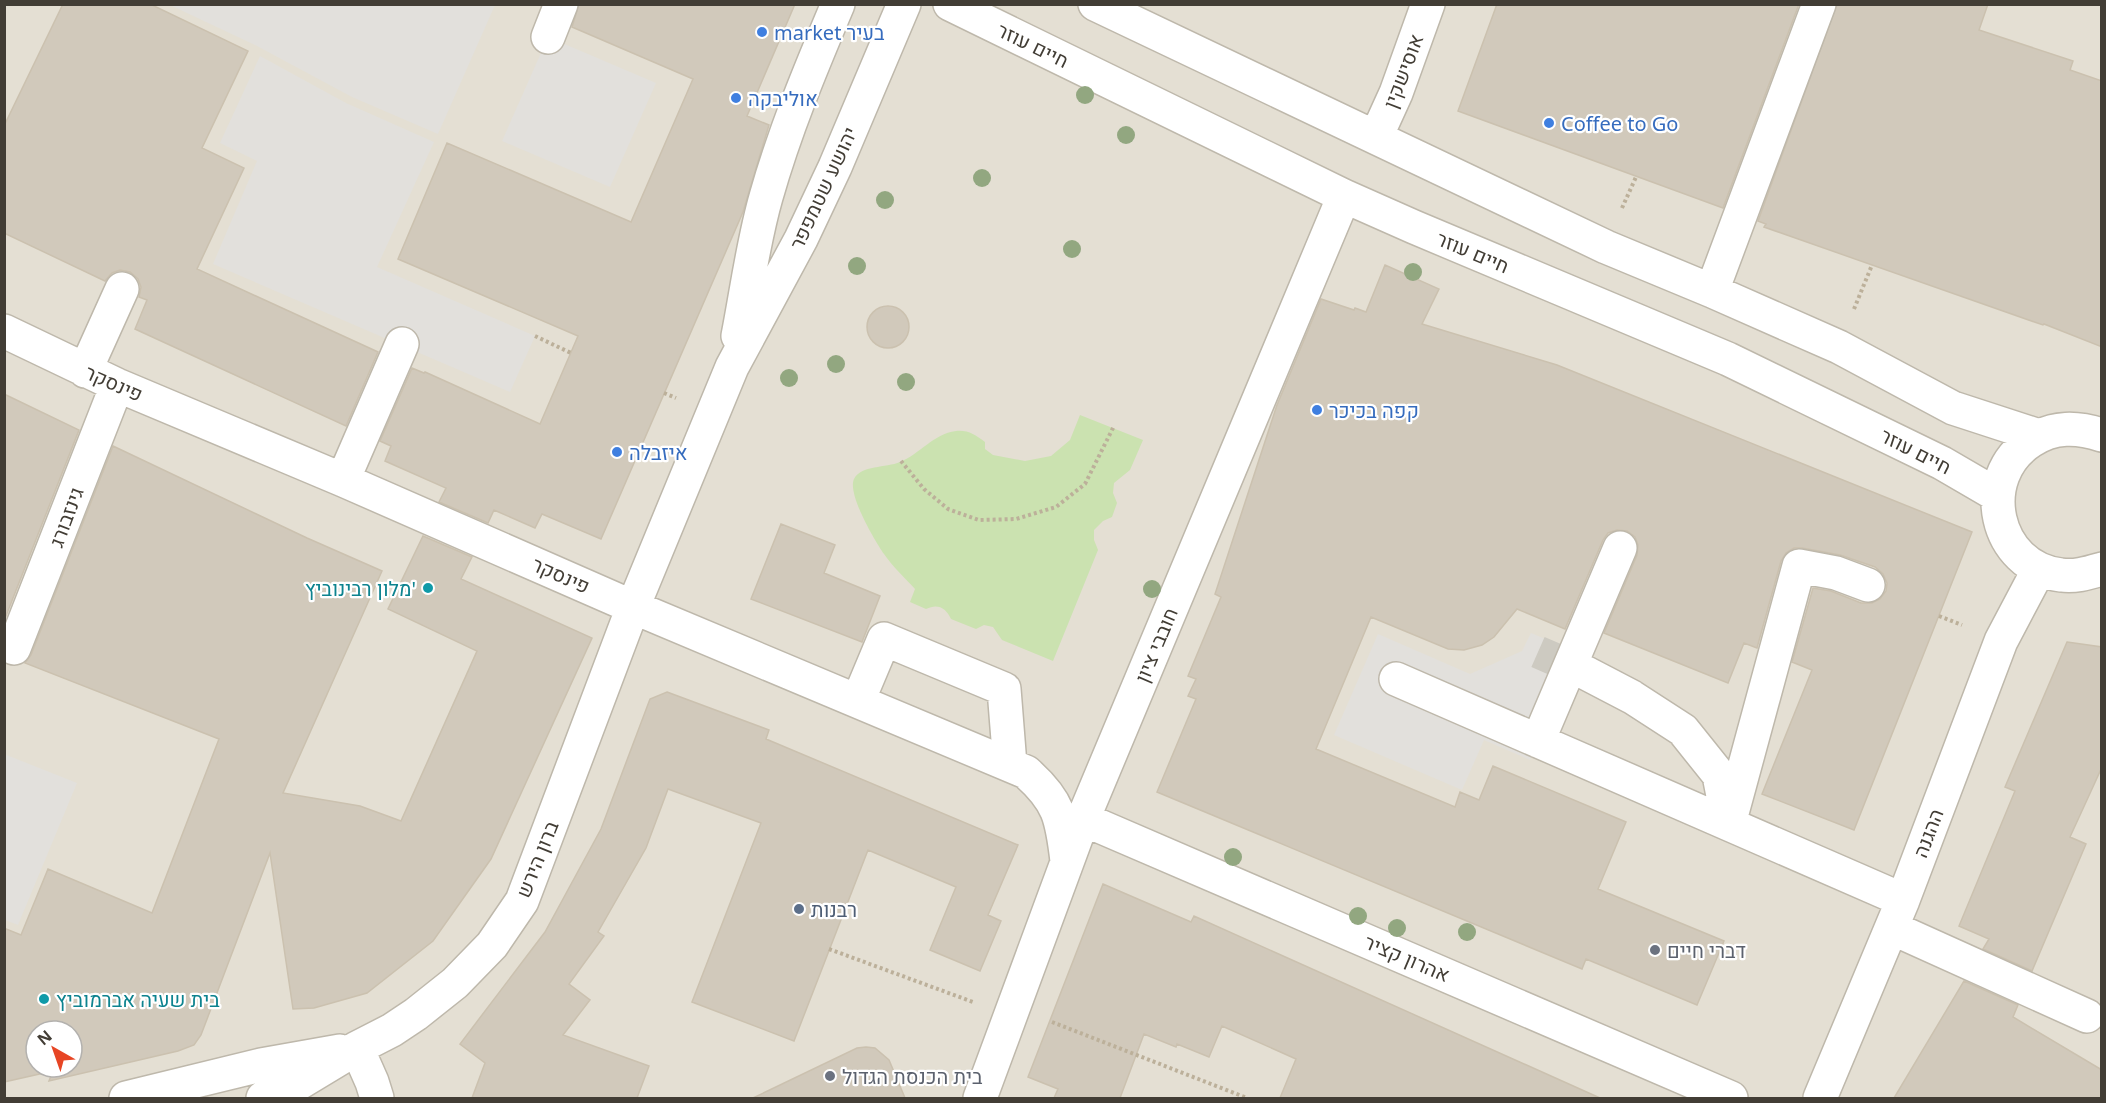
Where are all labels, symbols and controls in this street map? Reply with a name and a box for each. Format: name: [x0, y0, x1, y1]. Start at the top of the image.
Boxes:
street label: חיים עוזר: [993, 16, 1073, 74]
place label: market בעיר: [774, 19, 885, 46]
marker: market בעיר: [755, 25, 769, 39]
street label: אוסישקין: [1376, 30, 1430, 112]
place label: אוליבקה: [748, 85, 818, 112]
marker: אוליבקה: [729, 91, 743, 105]
place label: Coffee to Go: [1561, 110, 1678, 137]
marker: Coffee to Go: [1542, 116, 1556, 130]
street label: יהושע שטמפפר: [783, 122, 863, 254]
street label: חיים עוזר: [1433, 225, 1513, 279]
street label: פינסקר: [81, 358, 147, 408]
place label: קפה בכיכר: [1329, 397, 1419, 424]
marker: קפה בכיכר: [1310, 403, 1324, 417]
street label: חיים עוזר: [1876, 422, 1956, 480]
place label: איזבלה: [629, 439, 688, 466]
marker: איזבלה: [610, 445, 624, 459]
street label: גינזבורג: [42, 483, 90, 551]
street label: פינסקר: [528, 550, 594, 600]
place label: מלון רבינוביץ': [305, 575, 416, 602]
marker: מלון רבינוביץ': [421, 581, 435, 595]
street label: חובבי ציון: [1128, 603, 1184, 687]
street label: ההגנה: [1906, 805, 1950, 861]
street label: ברון הירש: [509, 816, 565, 901]
place label: רבנות: [811, 896, 857, 923]
marker: רבנות: [792, 902, 806, 916]
street label: אהרון קציר: [1360, 928, 1454, 988]
place label: דברי חיים: [1667, 937, 1746, 964]
marker: דברי חיים: [1648, 943, 1662, 957]
place label: בית שעיה אברמוביץ: [56, 986, 220, 1013]
marker: בית שעיה אברמוביץ: [37, 992, 51, 1006]
north arrow: [24, 1019, 84, 1079]
text: N: [32, 1025, 56, 1050]
place label: בית הכנסת הגדול: [842, 1063, 983, 1090]
marker: בית הכנסת הגדול: [823, 1069, 837, 1083]

